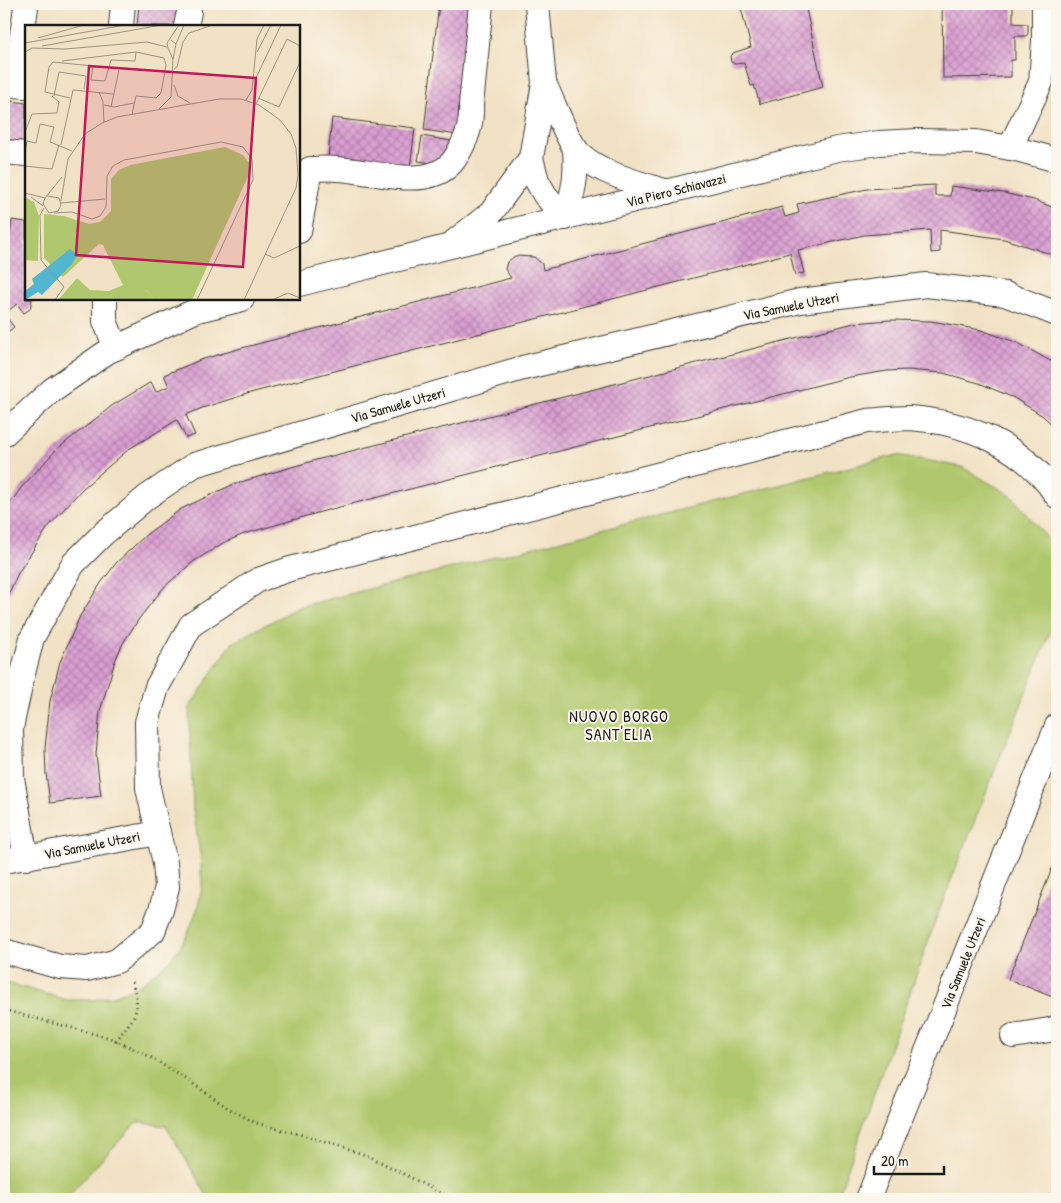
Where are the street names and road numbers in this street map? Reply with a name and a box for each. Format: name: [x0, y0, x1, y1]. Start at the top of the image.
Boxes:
street label: Via Piero Schiavazzi: [624, 168, 728, 211]
street label: Via Samuele Utzeri: [741, 287, 841, 324]
street label: Via Samuele Utzeri: [348, 382, 447, 427]
street label: Via Samuele Utzeri: [42, 826, 142, 863]
street label: Via Samuele Utzeri: [935, 914, 990, 1012]

